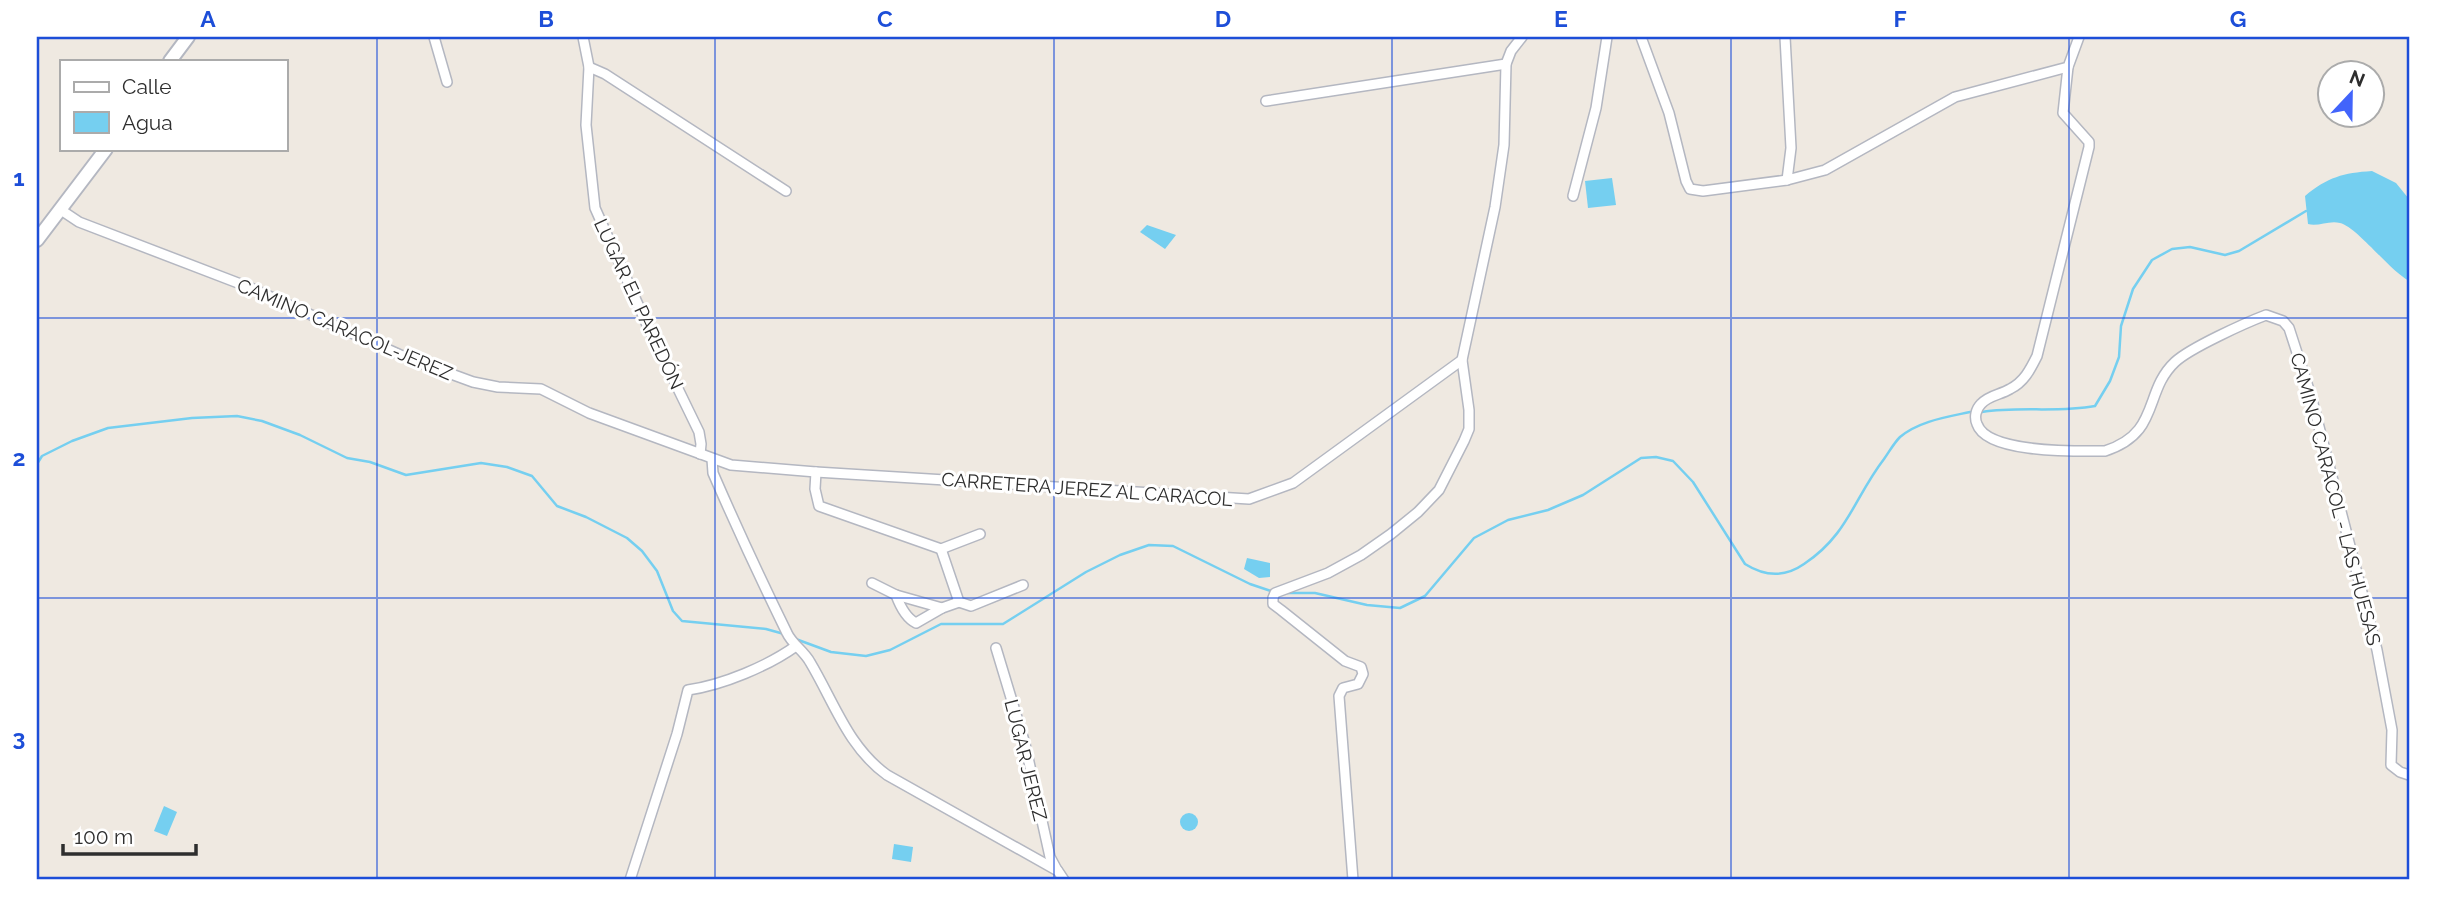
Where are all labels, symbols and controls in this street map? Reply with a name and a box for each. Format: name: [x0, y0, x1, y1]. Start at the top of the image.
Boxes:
text: A: [200, 5, 216, 32]
text: B: [538, 5, 554, 32]
text: C: [877, 5, 893, 32]
text: D: [1215, 5, 1231, 32]
text: E: [1554, 5, 1568, 32]
text: F: [1893, 5, 1907, 32]
text: G: [2230, 5, 2246, 32]
legend: [60, 60, 287, 150]
north arrow: [2316, 60, 2386, 130]
text: N: [2347, 65, 2368, 91]
text: Calle: [122, 74, 172, 99]
text: Agua: [122, 110, 173, 135]
text: 1: [13, 164, 25, 191]
street label: LUGAR EL PAREDÓN: [590, 215, 688, 393]
street label: CAMINO CARACOL-JEREZ: [234, 274, 456, 384]
street label: CAMINO CARACOL - LAS HUESAS: [2286, 350, 2386, 648]
text: 2: [13, 444, 25, 471]
street label: CARRETERA JEREZ AL CARACOL: [941, 468, 1233, 510]
street label: LUGAR JEREZ: [1000, 697, 1052, 823]
text: 3: [13, 724, 25, 751]
scale bar: [63, 812, 196, 856]
text: 100 m: [74, 824, 133, 849]

